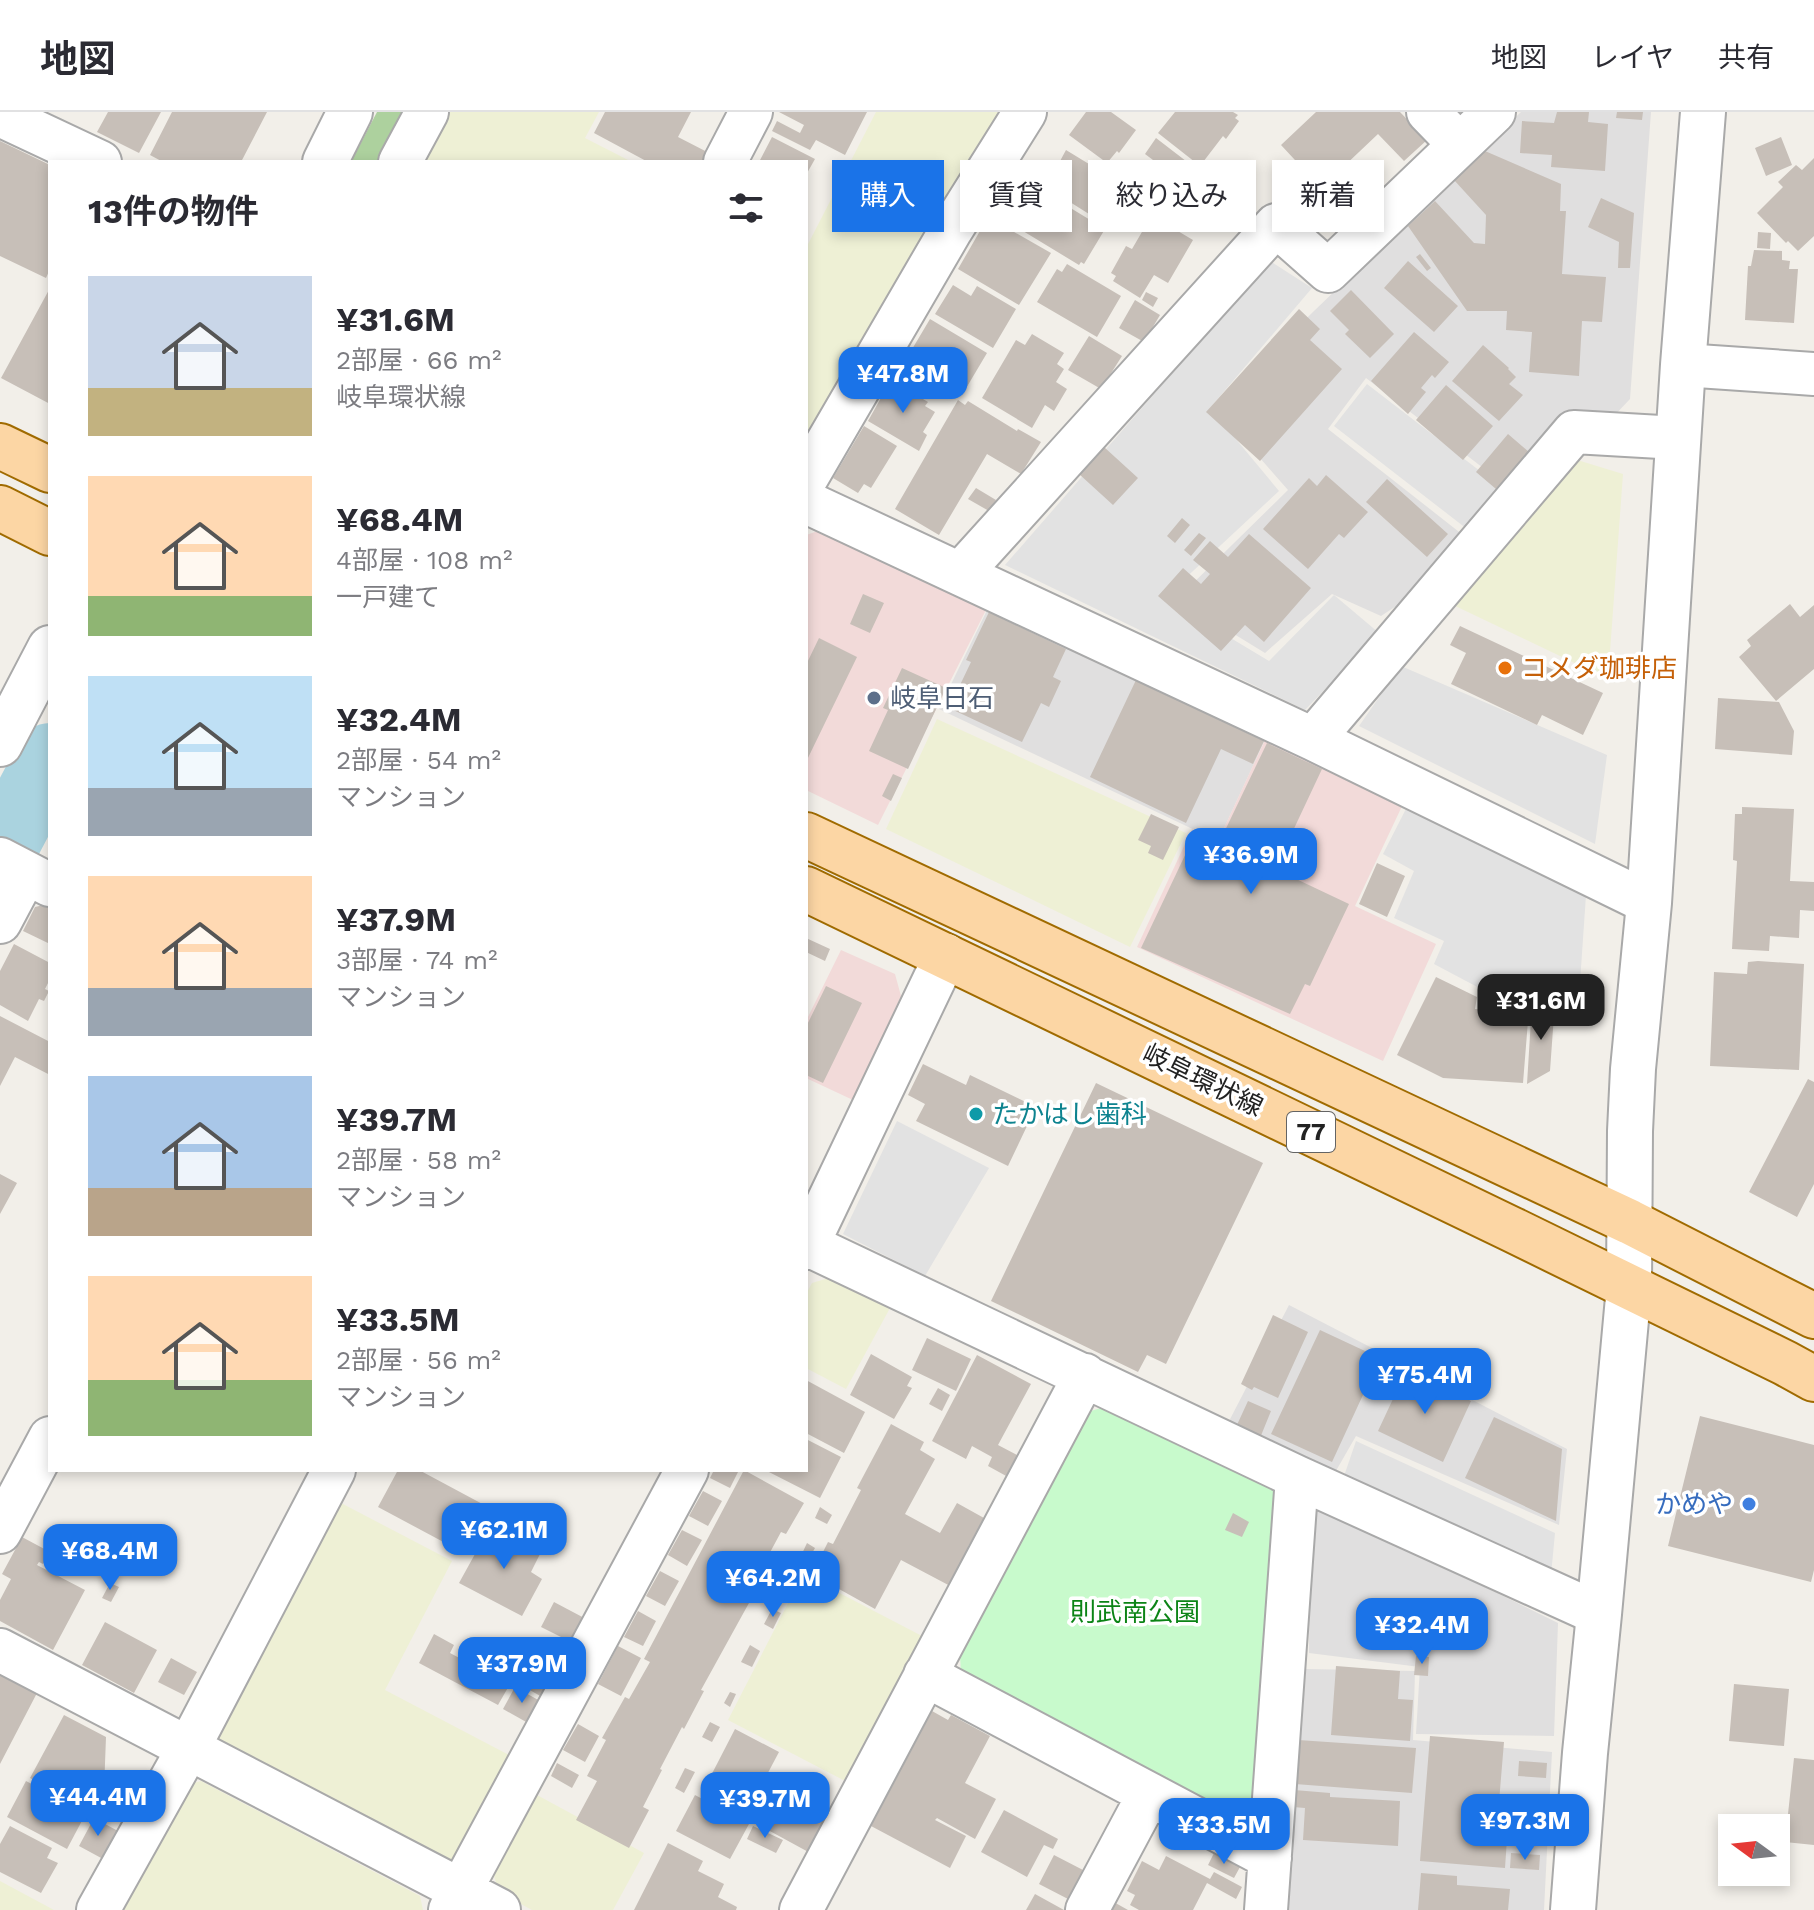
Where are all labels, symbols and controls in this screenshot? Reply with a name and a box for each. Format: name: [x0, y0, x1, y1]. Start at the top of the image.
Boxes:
text: 地図: [40, 37, 116, 81]
text: 地図: [1491, 41, 1547, 74]
text: レイヤ: [1591, 41, 1674, 74]
text: 共有: [1718, 41, 1774, 74]
chip: 購入: [832, 160, 944, 232]
chip: 賃貸: [960, 160, 1072, 232]
chip: 絞り込み: [1088, 160, 1256, 232]
chip: 新着: [1272, 160, 1384, 232]
icon: filters: [724, 186, 768, 230]
text: 13件の物件: [88, 191, 259, 231]
text: ¥31.6M: [336, 299, 455, 339]
icon: home: [152, 308, 248, 404]
text: 2部屋 · 66 m²: [336, 345, 502, 375]
pin: ¥47.8M: [838, 347, 968, 415]
text: ¥47.8M: [856, 358, 950, 388]
text: 岐阜環状線: [336, 382, 466, 412]
text: ¥68.4M: [336, 499, 464, 539]
icon: home: [152, 508, 248, 604]
text: 4部屋 · 108 m²: [336, 545, 512, 575]
text: 一戸建て: [336, 582, 440, 612]
place label: コメダ珈琲店: [1521, 653, 1677, 683]
marker: コメダ珈琲店: [1496, 659, 1514, 677]
place label: 岐阜日石: [890, 683, 994, 713]
marker: 岐阜日石: [865, 689, 883, 707]
text: ¥32.4M: [336, 699, 462, 739]
icon: home: [152, 708, 248, 804]
text: 2部屋 · 54 m²: [336, 745, 501, 775]
text: マンション: [336, 782, 466, 812]
pin: ¥36.9M: [1186, 828, 1316, 896]
text: ¥36.9M: [1203, 839, 1299, 869]
text: ¥37.9M: [336, 899, 456, 939]
icon: home: [152, 908, 248, 1004]
text: 3部屋 · 74 m²: [336, 945, 498, 975]
pin: ¥31.6M: [1476, 974, 1606, 1042]
text: マンション: [336, 982, 466, 1012]
text: ¥31.6M: [1495, 985, 1587, 1015]
street label: 岐阜環状線: [1138, 1038, 1268, 1122]
text: ¥39.7M: [336, 1099, 457, 1139]
place label: たかはし歯科: [992, 1099, 1147, 1129]
marker: たかはし歯科: [967, 1105, 985, 1123]
icon: home: [152, 1108, 248, 1204]
road number: 77: [1287, 1112, 1335, 1152]
text: 2部屋 · 58 m²: [336, 1145, 501, 1175]
text: マンション: [336, 1182, 466, 1212]
text: ¥33.5M: [336, 1299, 460, 1339]
icon: home: [152, 1308, 248, 1404]
text: 2部屋 · 56 m²: [336, 1345, 501, 1375]
pin: ¥75.4M: [1360, 1348, 1490, 1416]
text: ¥75.4M: [1377, 1359, 1473, 1389]
text: マンション: [336, 1382, 466, 1412]
place label: かめや: [1655, 1489, 1733, 1519]
marker: かめや: [1740, 1495, 1758, 1513]
pin: ¥62.1M: [439, 1503, 569, 1571]
text: ¥62.1M: [460, 1514, 548, 1544]
pin: ¥68.4M: [45, 1524, 175, 1592]
text: ¥68.4M: [61, 1535, 159, 1565]
pin: ¥64.2M: [708, 1551, 838, 1619]
text: ¥64.2M: [725, 1562, 821, 1592]
park label: 則武南公園: [1070, 1597, 1200, 1627]
pin: ¥32.4M: [1357, 1598, 1487, 1666]
text: ¥32.4M: [1374, 1609, 1470, 1639]
pin: ¥37.9M: [457, 1637, 587, 1705]
text: ¥37.9M: [476, 1648, 568, 1678]
pin: ¥44.4M: [33, 1770, 163, 1838]
pin: ¥39.7M: [700, 1772, 830, 1840]
text: ¥44.4M: [49, 1781, 147, 1811]
text: ¥39.7M: [719, 1783, 811, 1813]
pin: ¥97.3M: [1460, 1794, 1590, 1862]
pin: ¥33.5M: [1159, 1798, 1289, 1866]
text: ¥97.3M: [1479, 1805, 1571, 1835]
text: ¥33.5M: [1177, 1809, 1271, 1839]
north arrow: [1718, 1814, 1790, 1886]
map controls: [1718, 1814, 1790, 1886]

